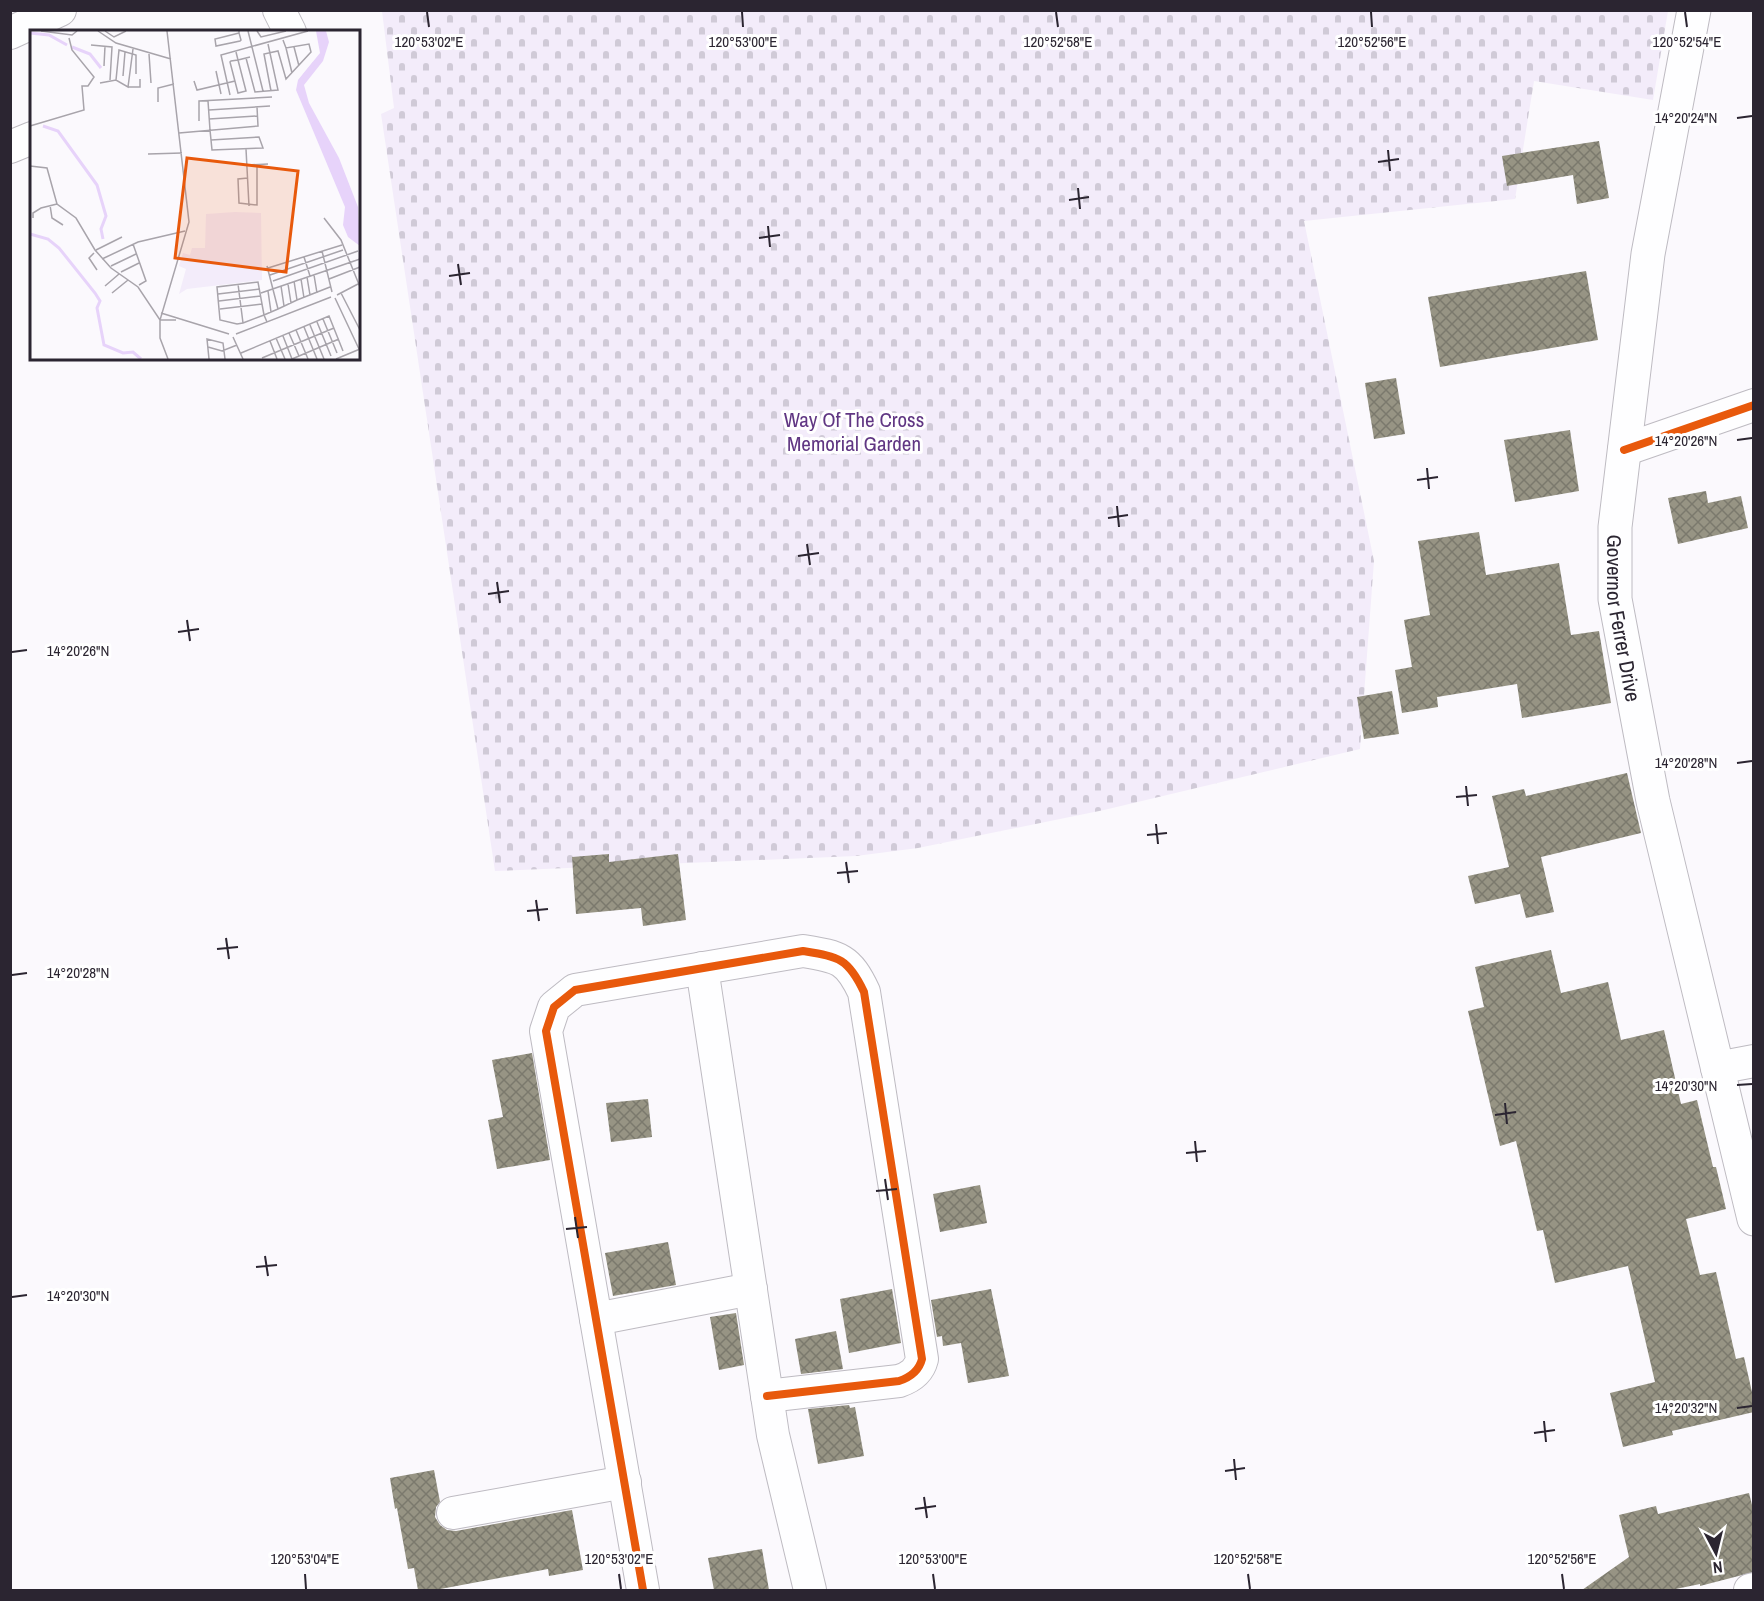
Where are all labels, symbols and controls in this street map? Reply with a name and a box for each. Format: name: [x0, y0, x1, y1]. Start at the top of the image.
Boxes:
inset map: [30, 30, 360, 360]
text: 120°53'02"E: [395, 31, 463, 52]
text: 120°53'00"E: [709, 31, 777, 52]
text: 120°52'58"E: [1024, 31, 1092, 52]
text: 120°52'56"E: [1338, 31, 1406, 52]
text: 120°52'54"E: [1653, 31, 1721, 52]
text: 14°20'24"N: [1655, 107, 1717, 128]
park label: Way Of The Cross Memorial Garden: [784, 405, 924, 458]
text: 14°20'26"N: [1655, 430, 1717, 451]
street label: Governor Ferrer Drive: [1601, 534, 1648, 704]
text: 14°20'26"N: [47, 640, 109, 661]
text: 14°20'28"N: [1655, 752, 1717, 773]
text: 14°20'28"N: [47, 962, 109, 983]
text: 14°20'30"N: [1655, 1075, 1717, 1096]
text: 14°20'30"N: [47, 1285, 109, 1306]
text: 14°20'32"N: [1655, 1397, 1717, 1418]
north arrow: [1686, 1523, 1746, 1583]
text: 120°53'04"E: [271, 1548, 339, 1569]
text: 120°53'02"E: [585, 1548, 653, 1569]
text: 120°53'00"E: [899, 1548, 967, 1569]
text: 120°52'58"E: [1214, 1548, 1282, 1569]
text: 120°52'56"E: [1528, 1548, 1596, 1569]
text: N: [1712, 1556, 1724, 1579]

